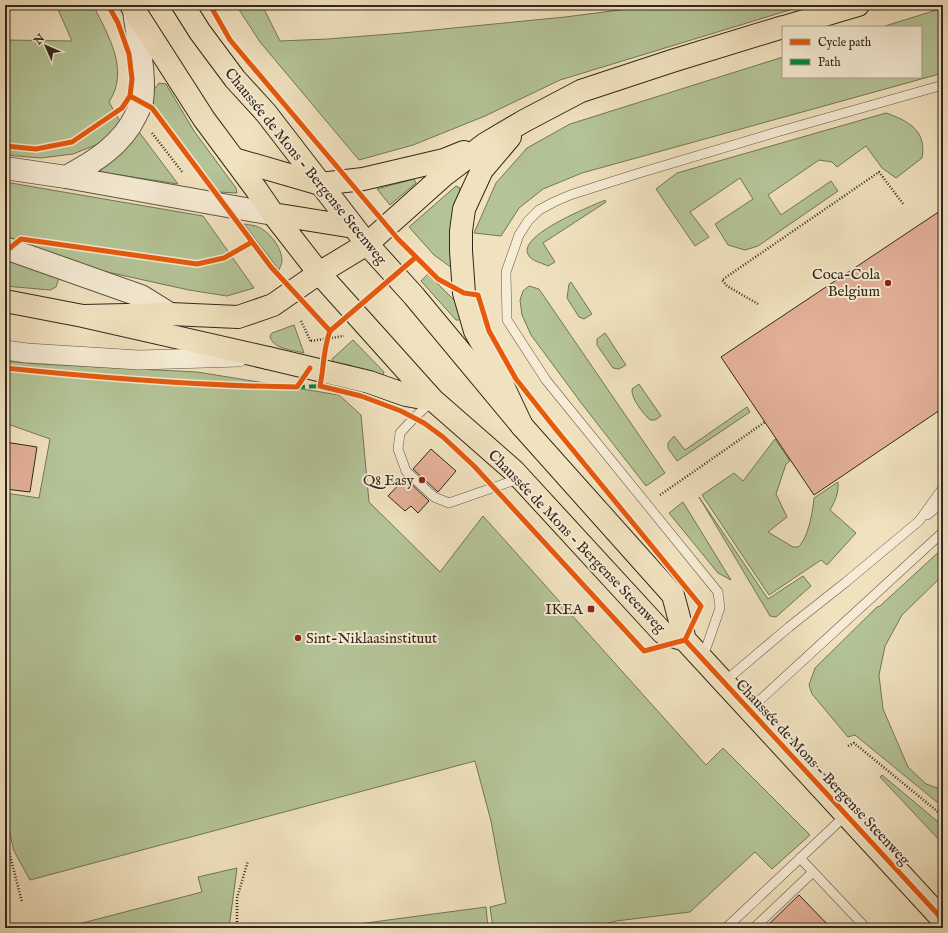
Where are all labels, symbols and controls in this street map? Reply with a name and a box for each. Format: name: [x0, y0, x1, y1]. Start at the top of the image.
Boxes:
north arrow: [26, 26, 66, 66]
legend: [782, 26, 922, 78]
text: N: [31, 31, 48, 49]
text: Cycle path: [818, 35, 872, 51]
text: Path: [818, 55, 841, 70]
street label: Chaussée de Mons - Bergense Steenweg: [220, 64, 391, 269]
place label: Coca-Cola Belgium: [812, 265, 881, 301]
marker: Coca-Cola Belgium: [883, 278, 893, 288]
street label: Chaussée de Mons - Bergense Steenweg: [484, 446, 670, 638]
place label: Q8 Easy: [363, 471, 415, 490]
marker: Q8 Easy: [417, 475, 427, 485]
place label: IKEA: [545, 600, 584, 619]
marker: IKEA: [586, 604, 596, 614]
place label: Sint-Niklaasinstituut: [306, 629, 437, 648]
marker: Sint-Niklaasinstituut: [293, 633, 303, 643]
street label: Chaussée de Mons - Bergense Steenweg: [731, 675, 915, 870]

